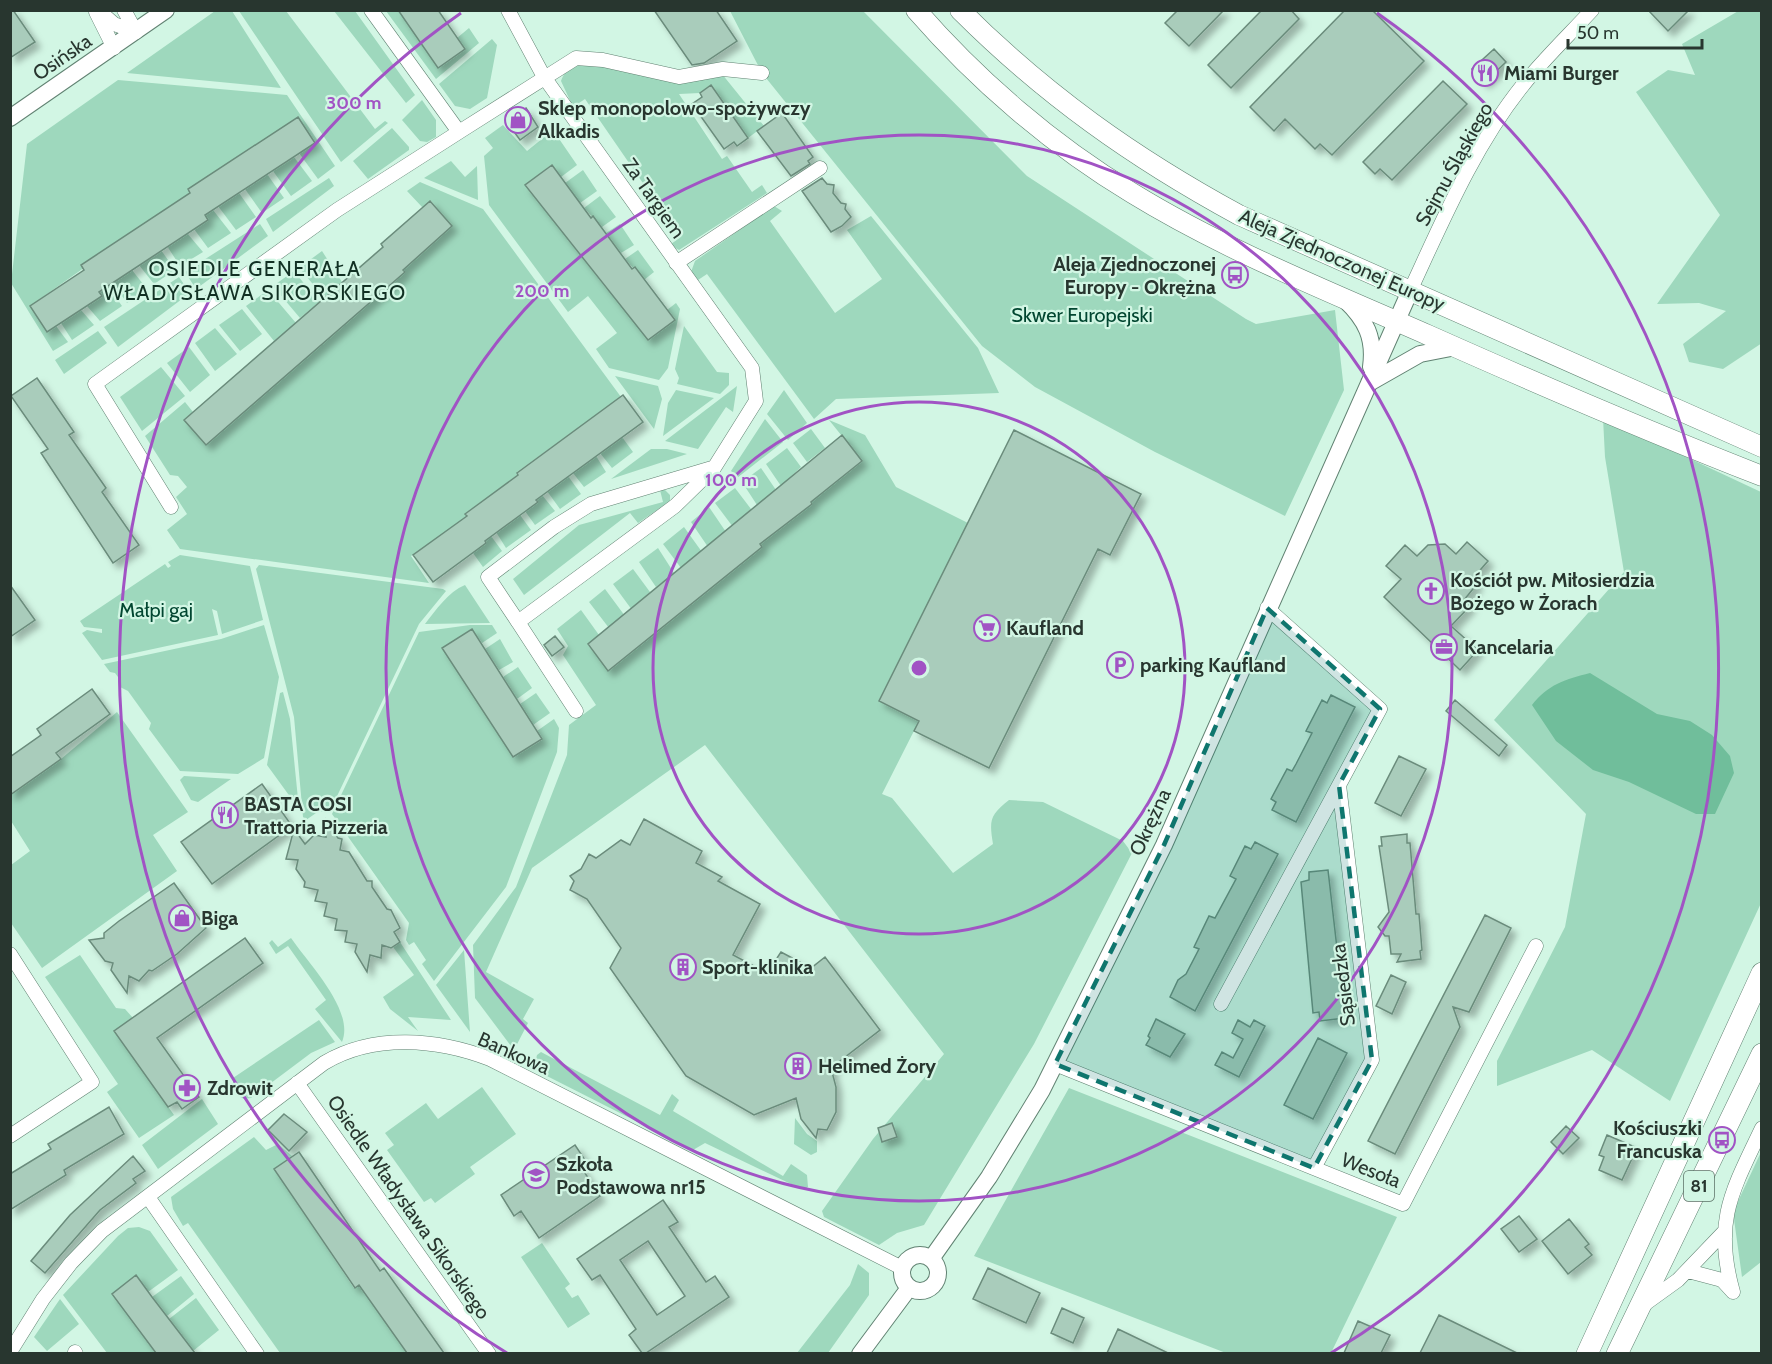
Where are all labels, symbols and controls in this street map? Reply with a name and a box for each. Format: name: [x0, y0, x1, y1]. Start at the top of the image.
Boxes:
scale bar: [1568, 12, 1702, 50]
text: 50 m: [1577, 22, 1619, 44]
street label: Osińska: [28, 28, 96, 85]
restaurant icon: Miami Burger: [1470, 58, 1500, 88]
place label: Miami Burger: [1504, 61, 1619, 85]
text: 300 m: [327, 92, 381, 114]
place label: Sklep monopolowo-spożywczy Alkadis: [538, 96, 811, 143]
street label: Sejmu Śląskiego: [1410, 98, 1498, 230]
shop icon: Sklep monopolowo-spożywczy Alkadis: [503, 105, 533, 135]
street label: Za Targiem: [618, 153, 690, 243]
street label: Aleja Zjednoczonej Europy: [1235, 204, 1449, 316]
place label: Aleja Zjednoczonej Europy - Okrężna: [1053, 252, 1216, 299]
district label: OSIEDLE GENERAŁA WŁADYSŁAWA SIKORSKIEGO: [103, 256, 407, 305]
bus stop icon: Aleja Zjednoczonej Europy - Okrężna: [1220, 260, 1250, 290]
text: 200 m: [515, 280, 569, 302]
park label: Skwer Europejski: [1011, 303, 1153, 327]
text: 100 m: [705, 469, 757, 491]
place label: Kościół pw. Miłosierdzia Bożego w Żorach: [1450, 568, 1654, 615]
church icon: Kościół pw. Miłosierdzia Bożego w Żorach: [1416, 576, 1446, 606]
park label: Małpi gaj: [119, 598, 193, 622]
supermarket icon: Kaufland: [972, 613, 1002, 643]
place label: Kaufland: [1006, 616, 1084, 640]
office icon: Kancelaria: [1429, 632, 1459, 662]
place label: Kancelaria: [1464, 635, 1553, 659]
parking icon: parking Kaufland: [1105, 650, 1135, 680]
place label: parking Kaufland: [1140, 653, 1286, 677]
centre of rings: [909, 658, 929, 678]
street label: Okrężna: [1124, 784, 1176, 859]
place label: BASTA COSI Trattoria Pizzeria: [244, 792, 388, 839]
restaurant icon: BASTA COSI Trattoria Pizzeria: [210, 800, 240, 830]
shop icon: Biga: [167, 903, 197, 933]
place label: Biga: [201, 906, 238, 930]
street label: Sąsiedzka: [1326, 942, 1360, 1028]
building icon: Sport-klinika: [668, 952, 698, 982]
place label: Sport-klinika: [702, 955, 813, 979]
street label: Bankowa: [474, 1027, 554, 1080]
building icon: Helimed Żory: [783, 1051, 813, 1081]
place label: Helimed Żory: [818, 1054, 936, 1078]
pharmacy icon: Zdrowit: [172, 1073, 202, 1103]
place label: Zdrowit: [207, 1076, 273, 1100]
street label: Osiedle Władysława Sikorskiego: [322, 1090, 496, 1324]
place label: Kościuszki Francuska: [1613, 1116, 1702, 1163]
bus stop icon: Kościuszki Francuska: [1707, 1125, 1737, 1155]
street label: Wesoła: [1338, 1147, 1405, 1193]
place label: Szkoła Podstawowa nr15: [556, 1152, 706, 1199]
school or university icon: Szkoła Podstawowa nr15: [521, 1160, 551, 1190]
road number: 81: [1684, 1171, 1714, 1201]

